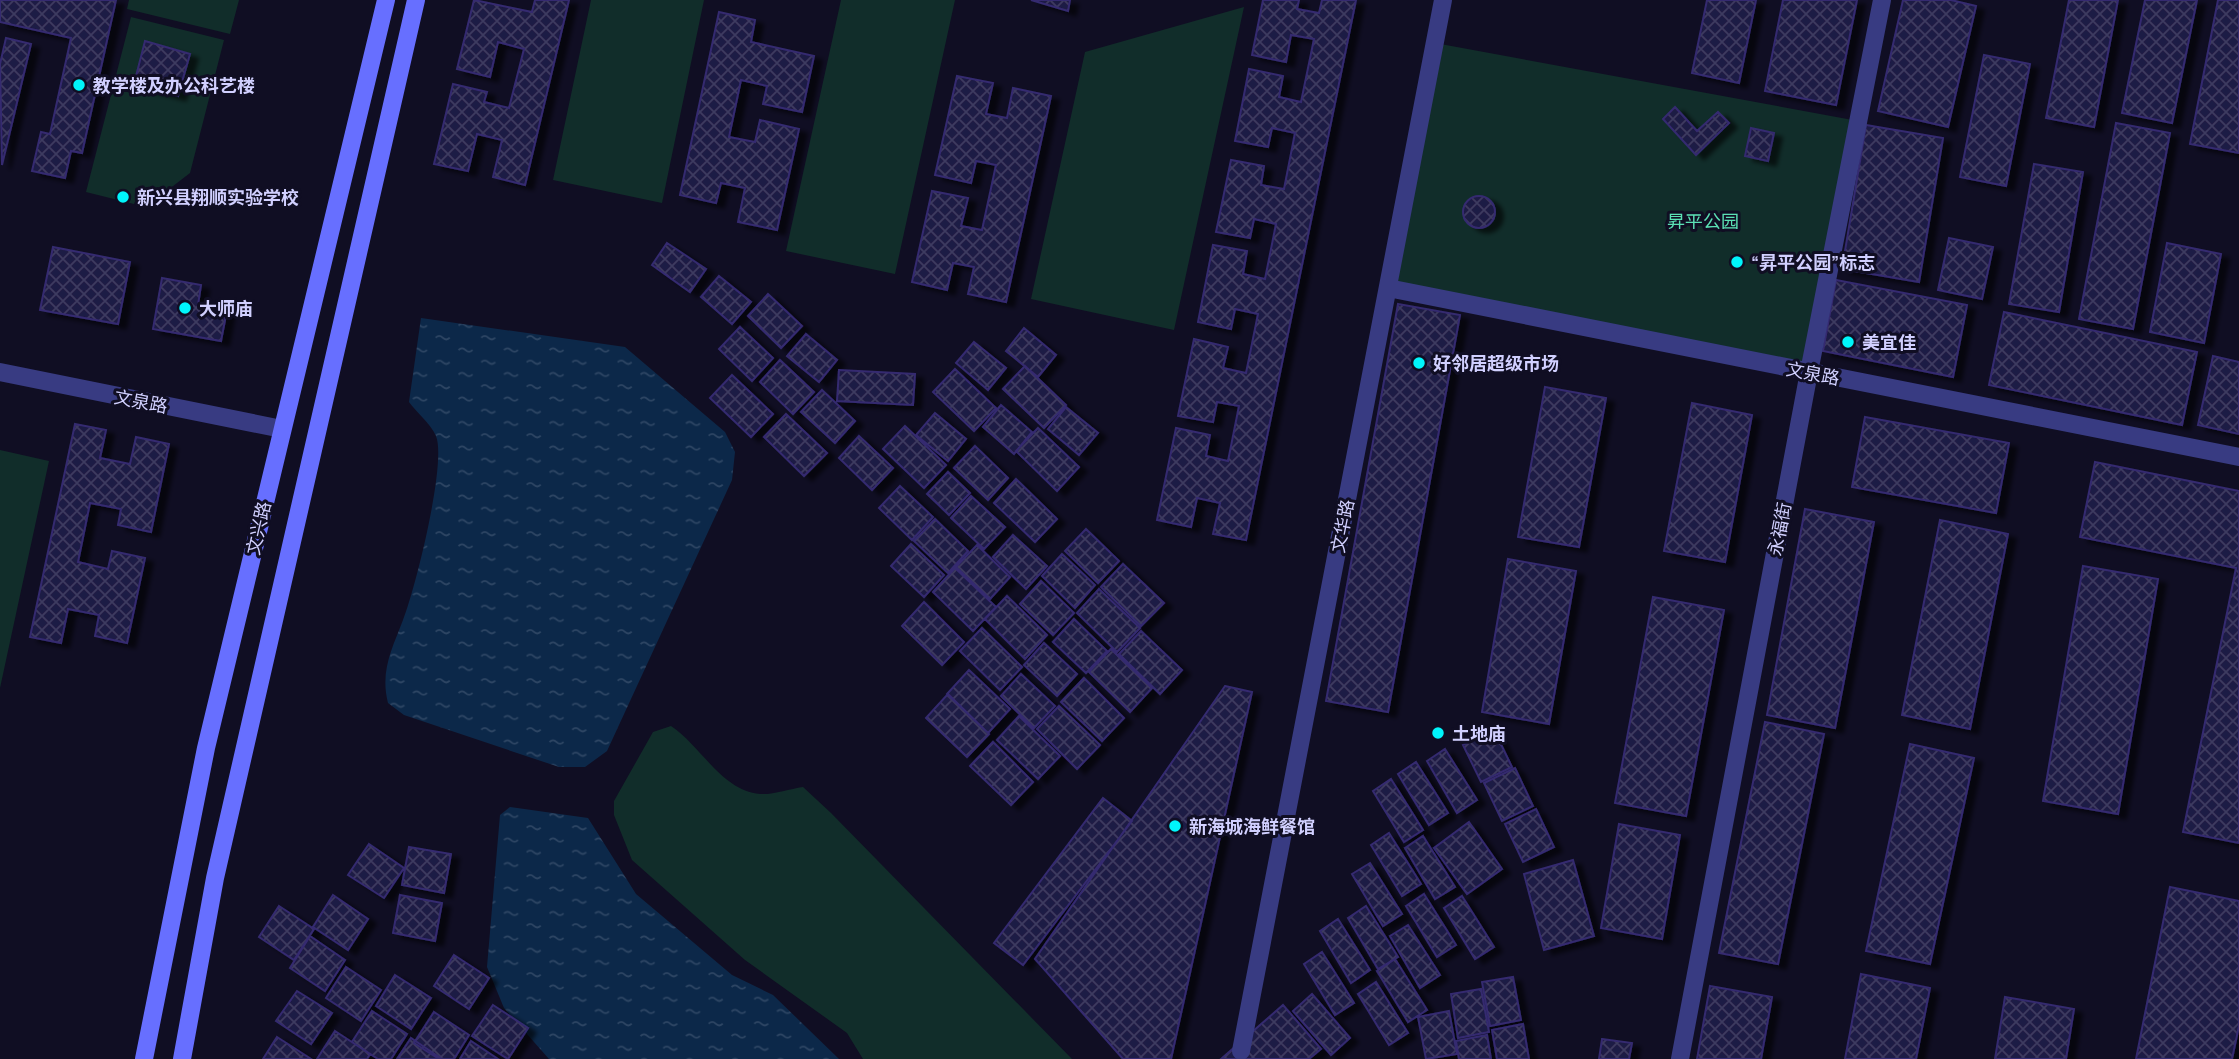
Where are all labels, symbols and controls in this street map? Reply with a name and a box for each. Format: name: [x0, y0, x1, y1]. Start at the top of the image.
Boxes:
place label: 教学楼及办公科艺楼: [93, 73, 255, 97]
marker: 教学楼及办公科艺楼: [71, 77, 87, 93]
place label: 新兴县翔顺实验学校: [137, 185, 299, 209]
marker: 新兴县翔顺实验学校: [115, 189, 131, 205]
park label: 昇平公园: [1667, 209, 1739, 233]
place label: “昇平公园”标志: [1751, 250, 1875, 274]
marker: “昇平公园”标志: [1729, 254, 1745, 270]
place label: 大师庙: [199, 296, 253, 320]
marker: 大师庙: [177, 300, 193, 316]
place label: 美宜佳: [1862, 330, 1916, 354]
marker: 美宜佳: [1840, 334, 1856, 350]
place label: 好邻居超级市场: [1433, 351, 1559, 375]
marker: 好邻居超级市场: [1411, 355, 1427, 371]
street label: 文泉路: [1784, 356, 1842, 390]
street label: 文泉路: [112, 384, 170, 418]
street label: 文华路: [1325, 497, 1359, 555]
street label: 文兴路: [240, 499, 276, 557]
street label: 永福街: [1762, 500, 1796, 558]
place label: 土地庙: [1452, 721, 1506, 745]
marker: 土地庙: [1430, 725, 1446, 741]
place label: 新海城海鲜餐馆: [1189, 814, 1315, 838]
marker: 新海城海鲜餐馆: [1167, 818, 1183, 834]

